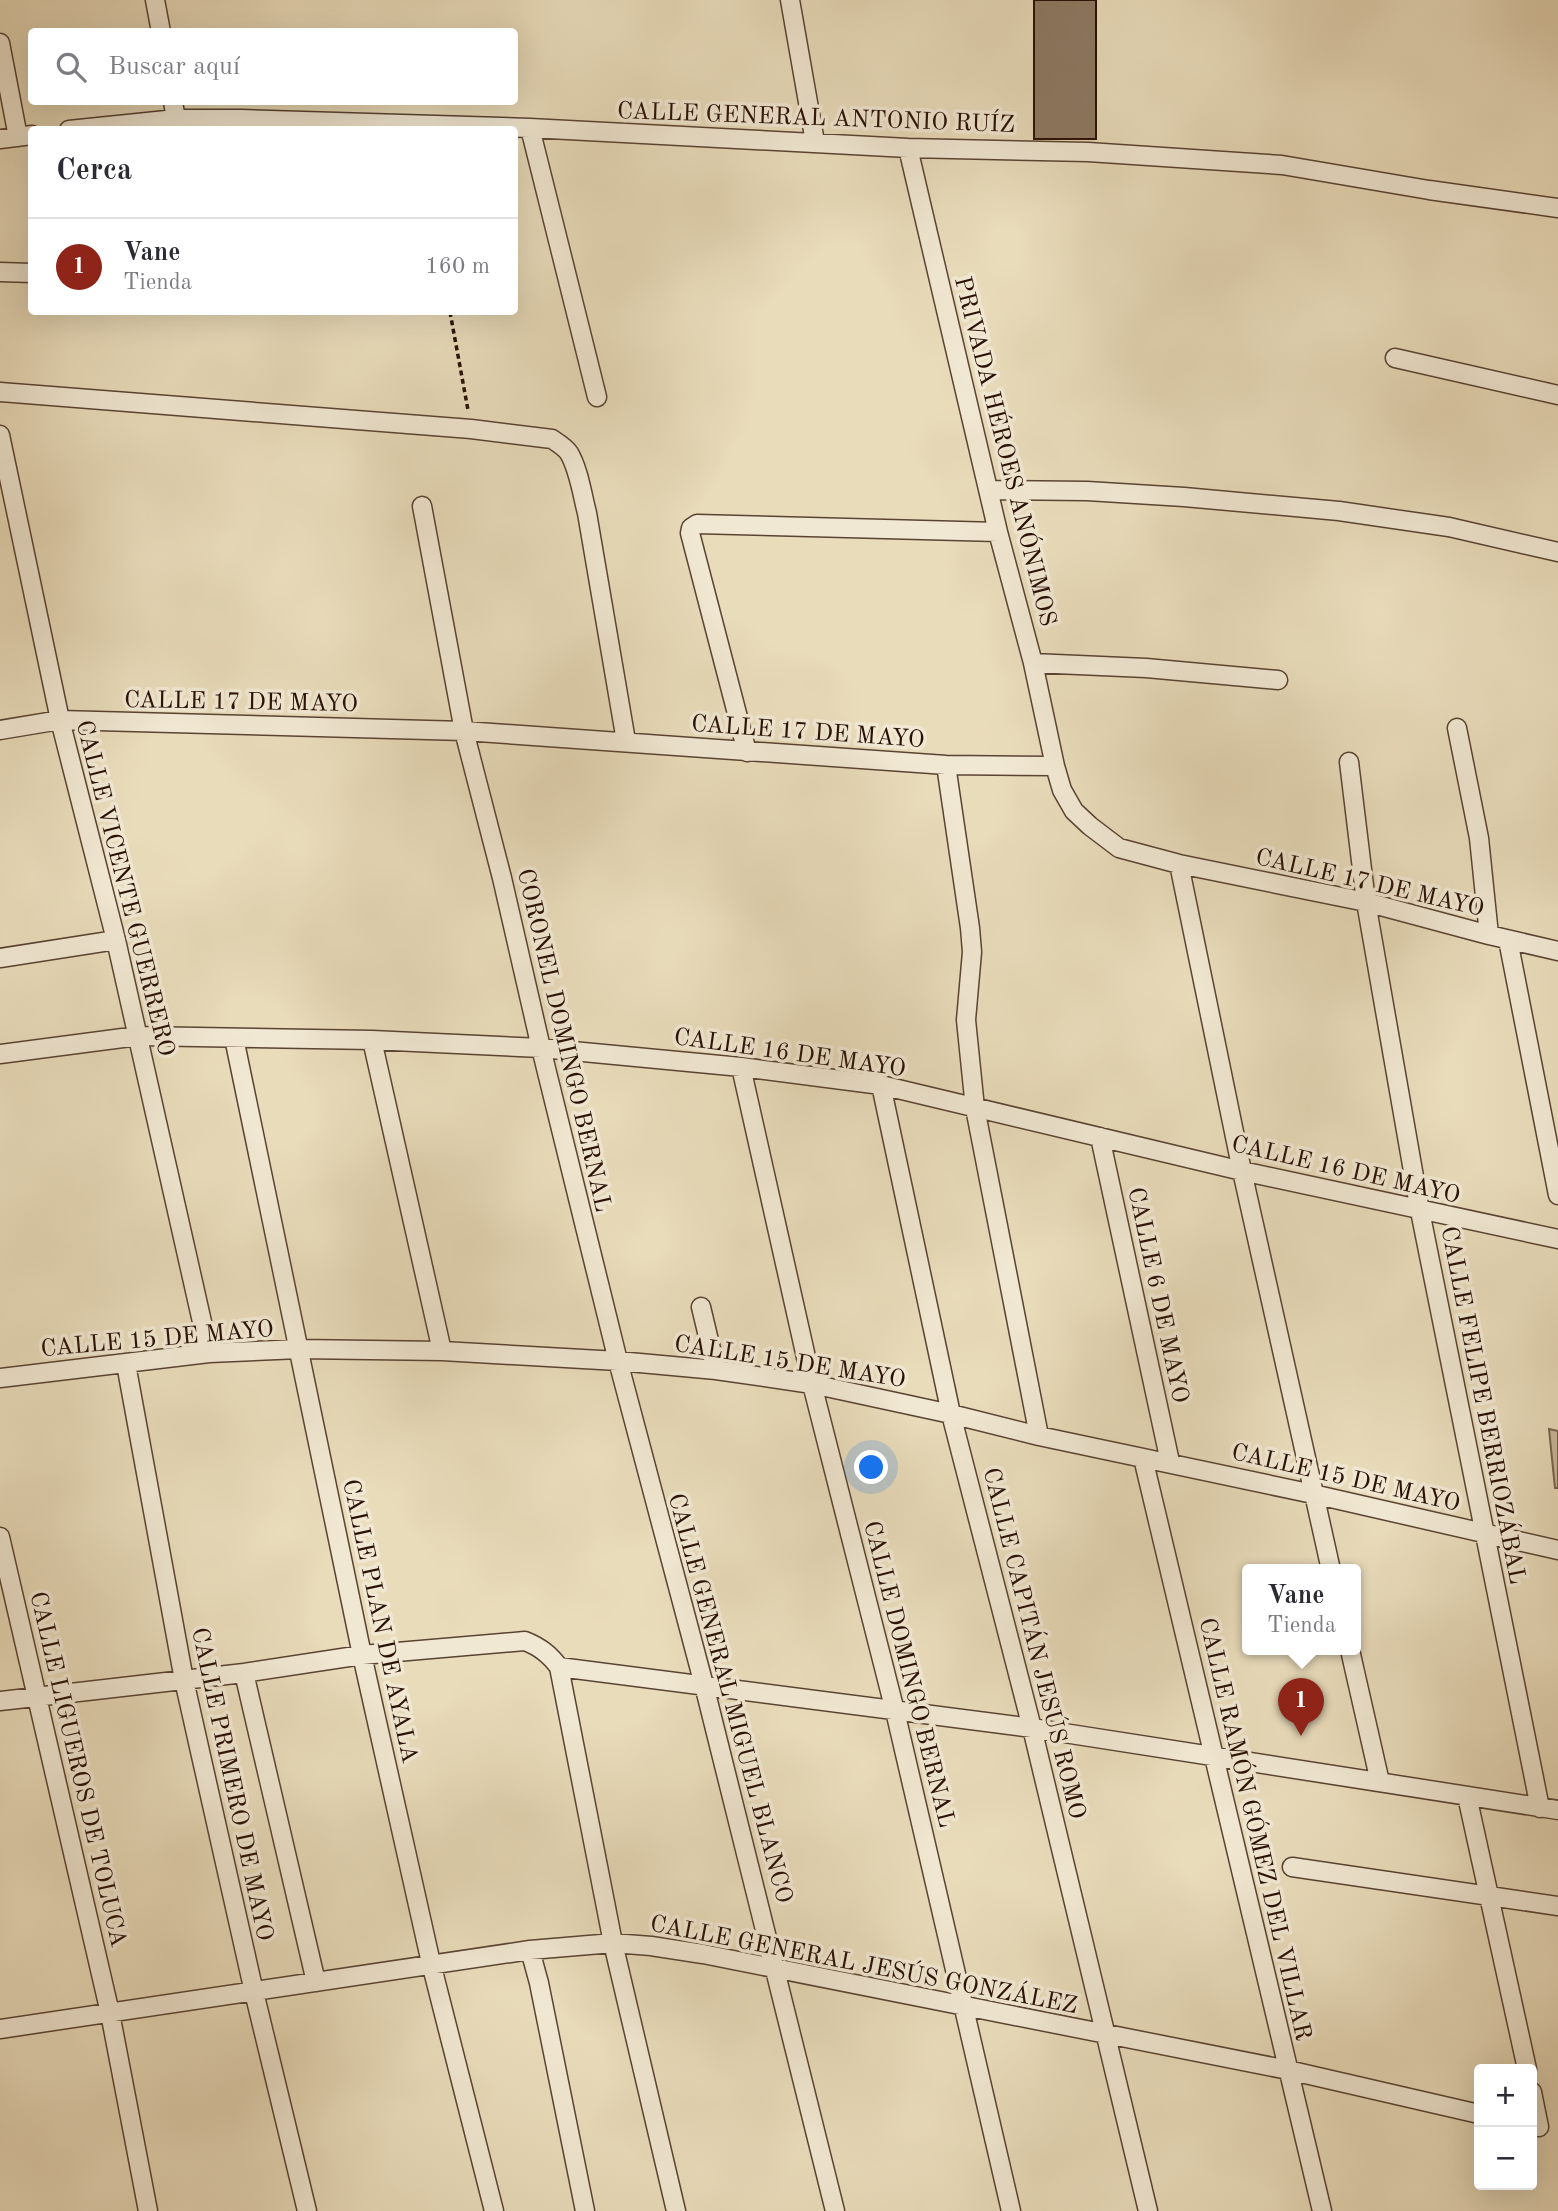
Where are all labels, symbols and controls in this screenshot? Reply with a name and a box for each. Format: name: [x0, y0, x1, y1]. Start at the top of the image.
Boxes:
search box: [28, 28, 518, 105]
icon: search: [52, 48, 90, 86]
text: Buscar aquí: [108, 54, 240, 80]
street label: CALLE GENERAL ANTONIO RUÍZ: [617, 96, 1015, 138]
text: Cerca: [56, 156, 132, 186]
text: Vane: [123, 240, 181, 266]
text: 1: [72, 255, 86, 278]
text: 160 m: [425, 255, 490, 278]
text: Tienda: [123, 271, 192, 294]
street label: PRIVADA HÉROES ANÓNIMOS: [949, 273, 1064, 629]
street label: CALLE 17 DE MAYO: [124, 689, 358, 717]
street label: CALLE 17 DE MAYO: [690, 713, 925, 753]
street label: CALLE VICENTE GUERRERO: [71, 718, 178, 1059]
street label: CALLE 17 DE MAYO: [1253, 846, 1486, 922]
street label: CORONEL DOMINGO BERNAL: [512, 866, 614, 1214]
street label: CALLE 16 DE MAYO: [672, 1026, 907, 1082]
street label: CALLE 16 DE MAYO: [1229, 1133, 1462, 1209]
street label: CALLE 6 DE MAYO: [1122, 1185, 1192, 1405]
street label: CALLE FELIPE BERRIOZÁBAL: [1436, 1224, 1532, 1586]
street label: CALLE 15 DE MAYO: [40, 1318, 275, 1362]
street label: CALLE 15 DE MAYO: [672, 1333, 907, 1393]
street label: CALLE 15 DE MAYO: [1229, 1441, 1462, 1517]
your location: [854, 1450, 888, 1484]
street label: CALLE CAPITÁN JESÚS ROMO: [978, 1464, 1093, 1822]
street label: CALLE PLAN DE AYALA: [337, 1477, 421, 1766]
street label: CALLE GENERAL MIGUEL BLANCO: [663, 1491, 795, 1906]
street label: CALLE DOMINGO BERNAL: [858, 1519, 958, 1830]
popup: [1242, 1564, 1361, 1655]
text: Vane: [1267, 1583, 1325, 1609]
street label: CALLE LIGUEROS DE TOLUCA: [24, 1589, 130, 1950]
text: Tienda: [1267, 1614, 1336, 1637]
street label: CALLE RAMÓN GÓMEZ DEL VILLAR: [1194, 1615, 1319, 2043]
street label: CALLE PRIMERO DE MAYO: [186, 1626, 276, 1943]
pin: 1: [1278, 1678, 1324, 1736]
street label: CALLE GENERAL JESÚS GONZÁLEZ: [648, 1908, 1080, 2019]
map controls: [1474, 2064, 1537, 2190]
button: +: [1474, 2064, 1537, 2127]
button: −: [1474, 2127, 1537, 2190]

